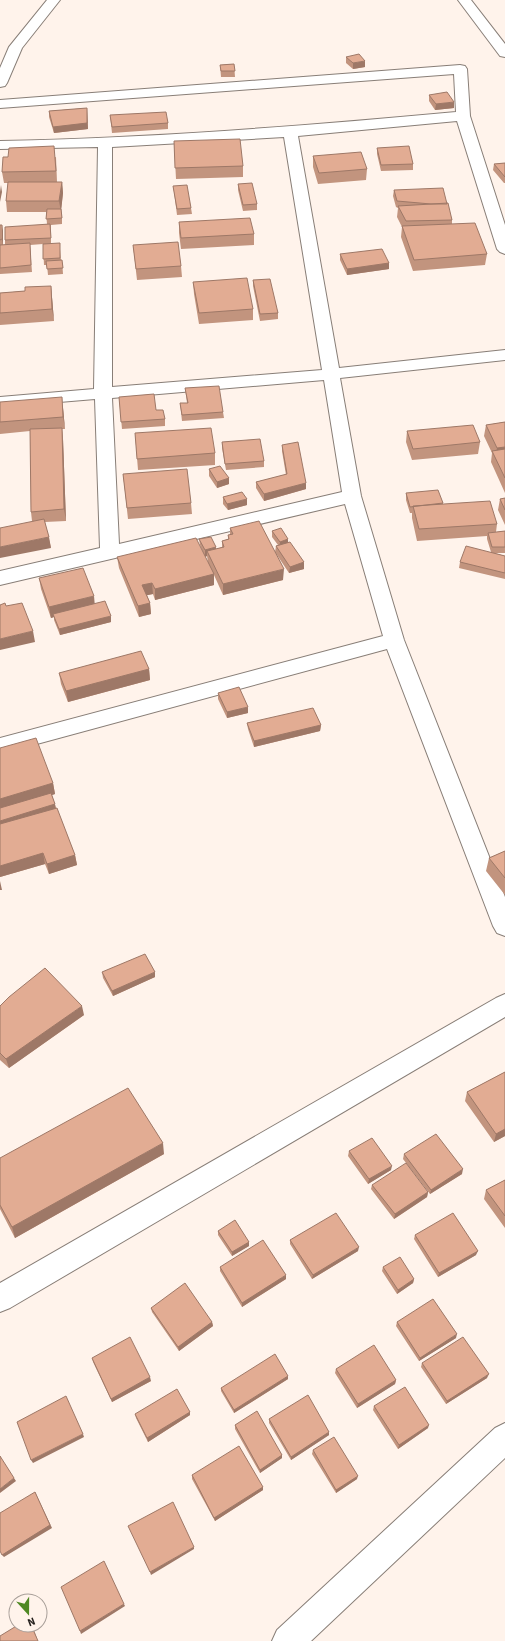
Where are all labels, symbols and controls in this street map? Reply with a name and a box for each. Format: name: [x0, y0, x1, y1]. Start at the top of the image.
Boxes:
north arrow: [8, 1593, 48, 1633]
text: N: [25, 1614, 38, 1630]

